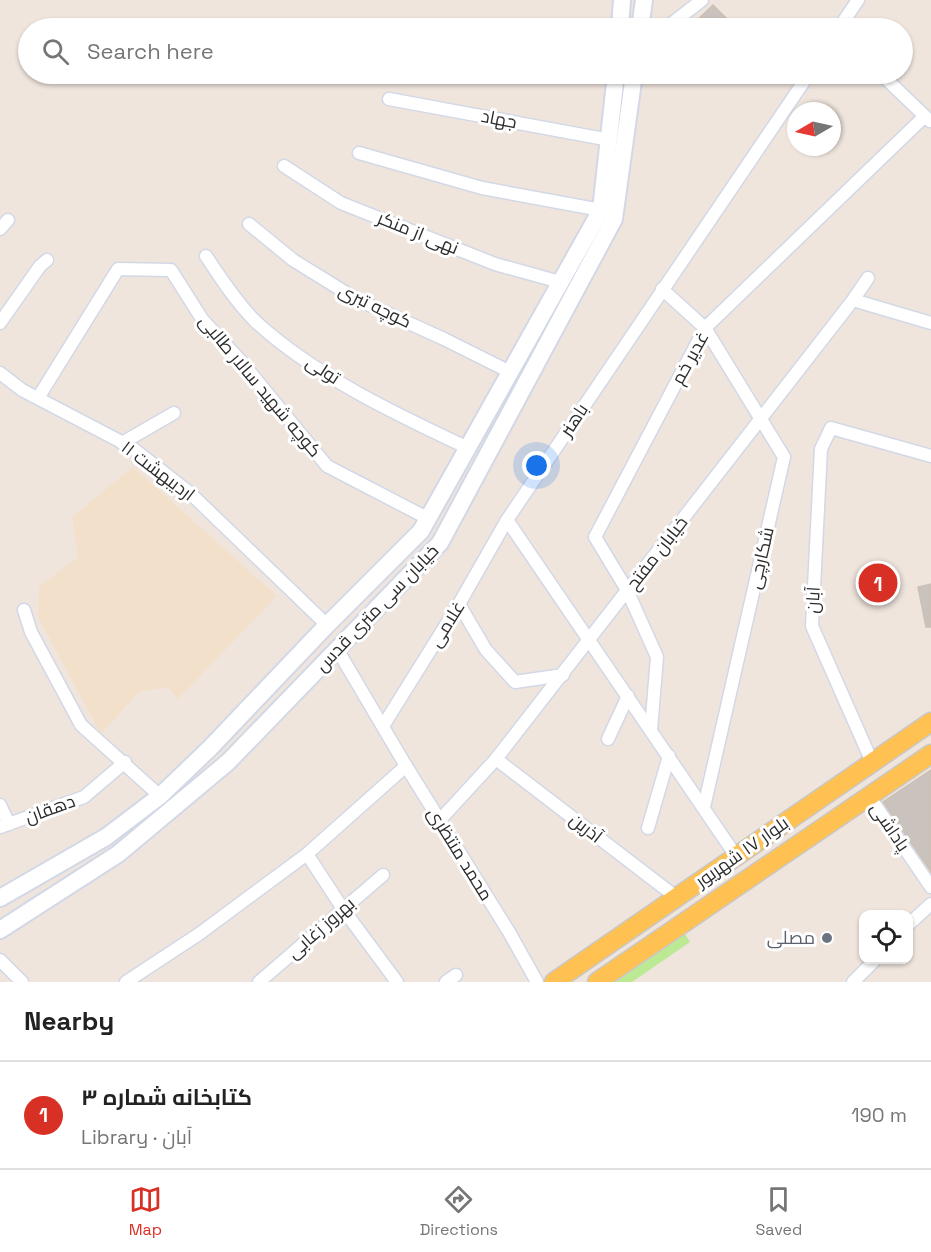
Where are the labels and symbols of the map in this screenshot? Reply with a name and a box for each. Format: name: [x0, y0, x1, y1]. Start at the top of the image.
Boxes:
north arrow: [787, 102, 841, 156]
street label: جهاد: [479, 104, 519, 133]
street label: نهی از منکر: [373, 205, 462, 259]
street label: کوچه تبری: [335, 278, 415, 334]
street label: کوچه شهید سالار طالبی: [193, 310, 327, 462]
street label: غدیر خم: [666, 327, 714, 389]
street label: تولی: [302, 350, 345, 389]
street label: باهنر: [554, 399, 593, 442]
street label: ۱۱ اردیبهشت: [117, 435, 200, 506]
your location: [522, 451, 551, 480]
street label: خیابان مفتح: [621, 511, 693, 595]
street label: شکارچی: [742, 525, 780, 591]
street label: خیابان سی متری قدس: [310, 539, 443, 676]
pin: 1: [858, 560, 898, 606]
street label: آبان: [800, 586, 825, 614]
street label: غلامی: [424, 596, 470, 651]
street label: دهقان: [22, 789, 78, 828]
street label: پاداشی: [865, 798, 915, 856]
street label: محمد منتظری: [423, 803, 498, 905]
street label: آذرین: [565, 808, 608, 848]
street label: بلوار ١٧ شهریور: [690, 811, 793, 893]
street label: بهروز زغابی: [282, 892, 359, 963]
place label: مصلی: [767, 926, 815, 949]
marker: مصلی: [820, 931, 834, 945]

